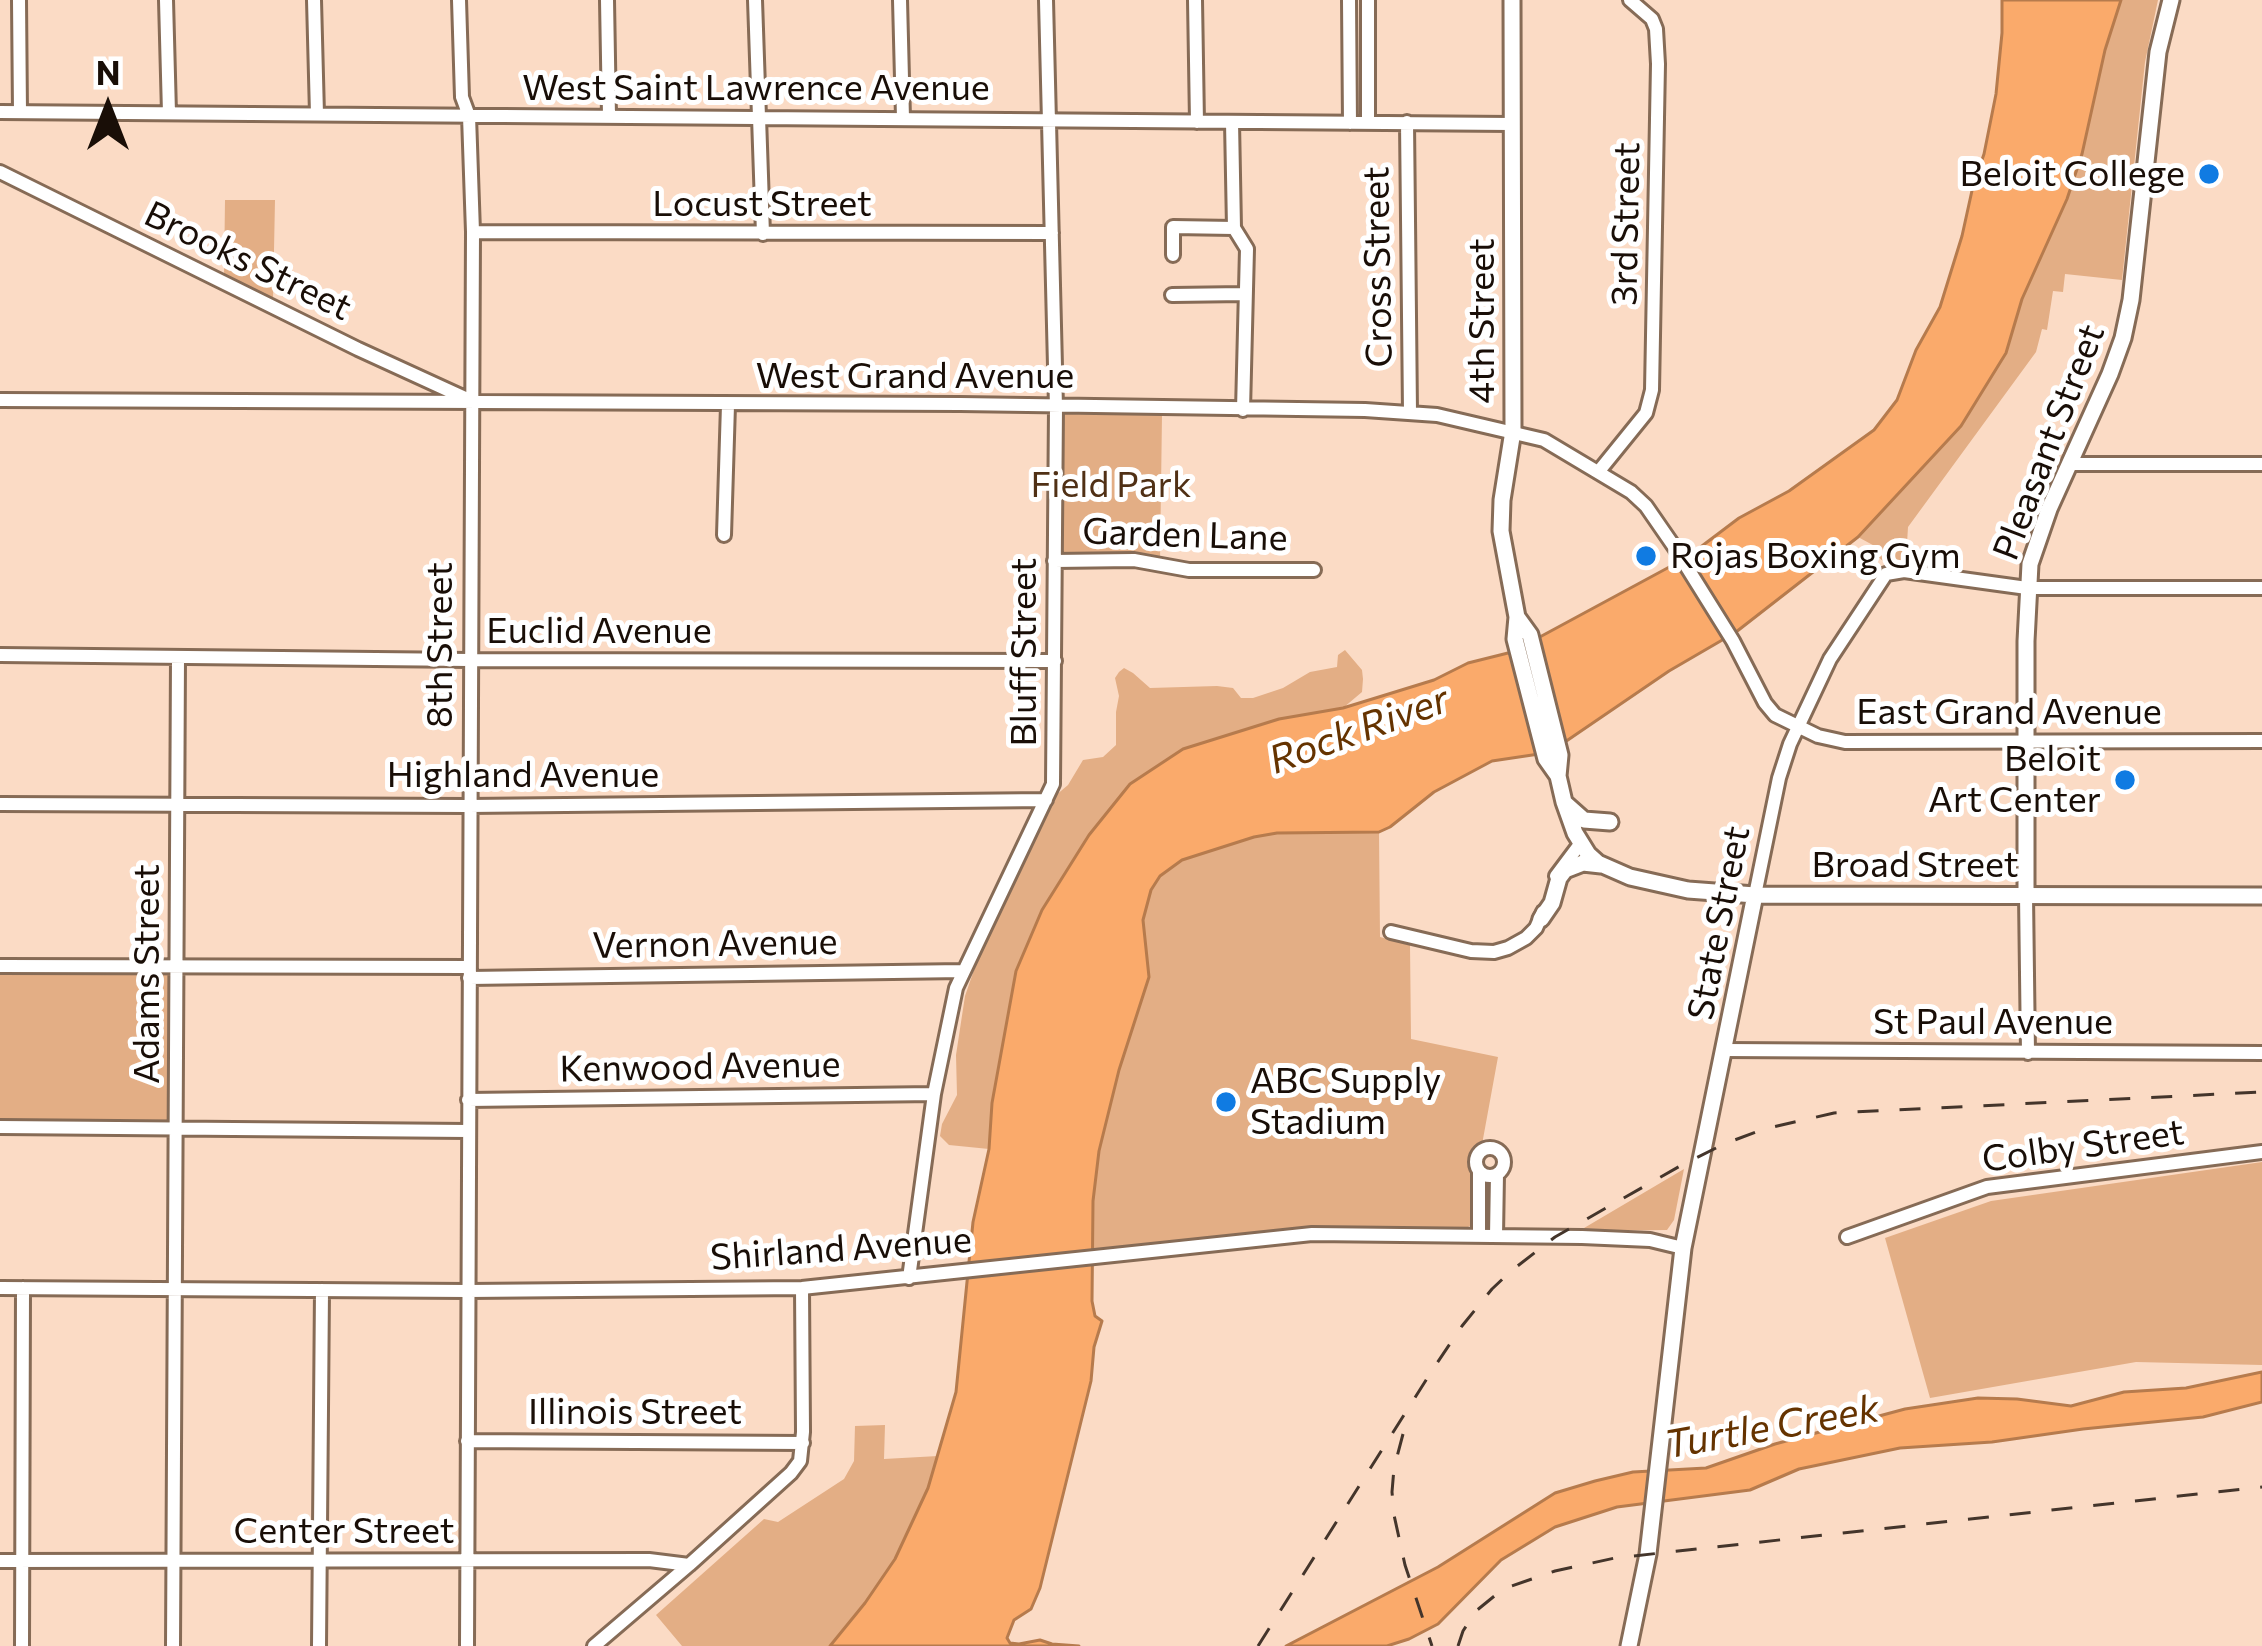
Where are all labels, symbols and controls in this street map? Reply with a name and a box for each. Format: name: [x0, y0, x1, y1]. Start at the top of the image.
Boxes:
north arrow: [48, 48, 168, 168]
text: N: [96, 51, 120, 92]
street label: West Saint Lawrence Avenue: [522, 66, 990, 110]
street label: 3rd Street: [1603, 142, 1649, 306]
place label: Beloit College: [1960, 152, 2185, 196]
marker: Beloit College: [2196, 161, 2222, 187]
street label: Cross Street: [1355, 166, 1401, 368]
street label: Locust Street: [652, 182, 872, 226]
street label: Brooks Street: [138, 192, 358, 330]
street label: 4th Street: [1460, 238, 1504, 404]
street label: Pleasant Street: [1984, 318, 2114, 566]
street label: West Grand Avenue: [756, 354, 1074, 398]
park label: Field Park: [1030, 463, 1192, 507]
street label: Garden Lane: [1082, 510, 1288, 560]
place label: Rojas Boxing Gym: [1670, 534, 1961, 578]
marker: Rojas Boxing Gym: [1633, 543, 1659, 569]
street label: Bluff Street: [1002, 558, 1046, 746]
street label: 8th Street: [418, 562, 462, 728]
street label: Euclid Avenue: [486, 609, 712, 653]
water label: Rock River: [1263, 676, 1455, 784]
street label: East Grand Avenue: [1856, 690, 2162, 734]
place label: Beloit Art Center: [1928, 737, 2101, 822]
street label: Highland Avenue: [387, 753, 659, 797]
marker: Beloit Art Center: [2112, 767, 2138, 793]
street label: State Street: [1679, 822, 1759, 1024]
street label: Broad Street: [1812, 843, 2018, 887]
street label: Adams Street: [125, 864, 169, 1084]
street label: Vernon Avenue: [592, 920, 838, 968]
street label: St Paul Avenue: [1873, 1000, 2113, 1044]
street label: Kenwood Avenue: [559, 1043, 841, 1091]
place label: ABC Supply Stadium: [1250, 1059, 1441, 1144]
marker: ABC Supply Stadium: [1213, 1089, 1239, 1115]
street label: Colby Street: [1979, 1110, 2187, 1182]
street label: Shirland Avenue: [709, 1218, 973, 1280]
water label: Turtle Creek: [1661, 1385, 1883, 1469]
street label: Illinois Street: [528, 1390, 742, 1434]
street label: Center Street: [234, 1509, 454, 1553]

